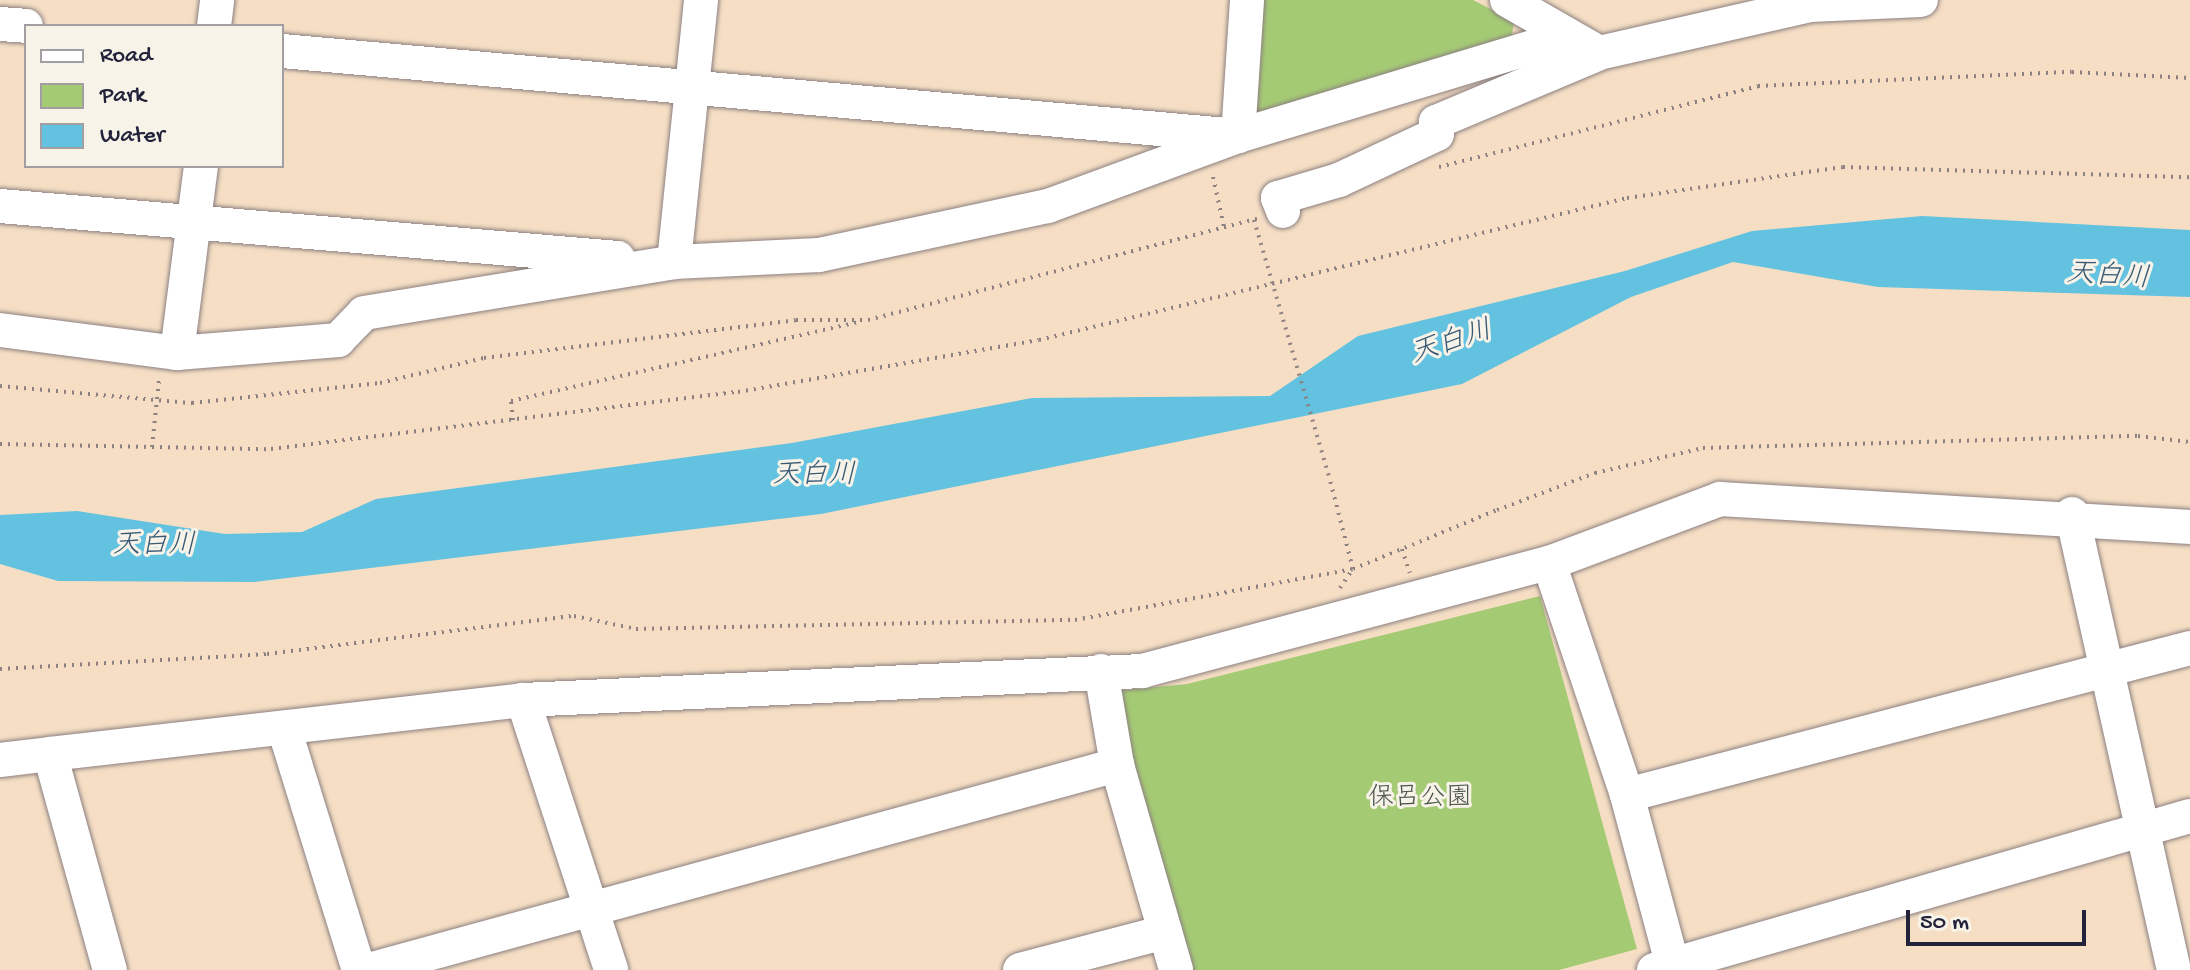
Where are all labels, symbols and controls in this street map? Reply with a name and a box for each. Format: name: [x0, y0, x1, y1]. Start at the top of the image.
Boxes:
legend: [24, 24, 284, 168]
text: Road: [100, 42, 152, 71]
text: Park: [100, 82, 146, 111]
text: Water: [100, 122, 164, 151]
water label: 天白川: [2065, 258, 2151, 298]
water label: 天白川: [1407, 315, 1497, 373]
water label: 天白川: [772, 460, 856, 494]
water label: 天白川: [112, 530, 196, 564]
park label: 保呂公園: [1368, 784, 1472, 816]
scale bar: [1910, 894, 2090, 944]
text: 50 m: [1920, 909, 1969, 938]

